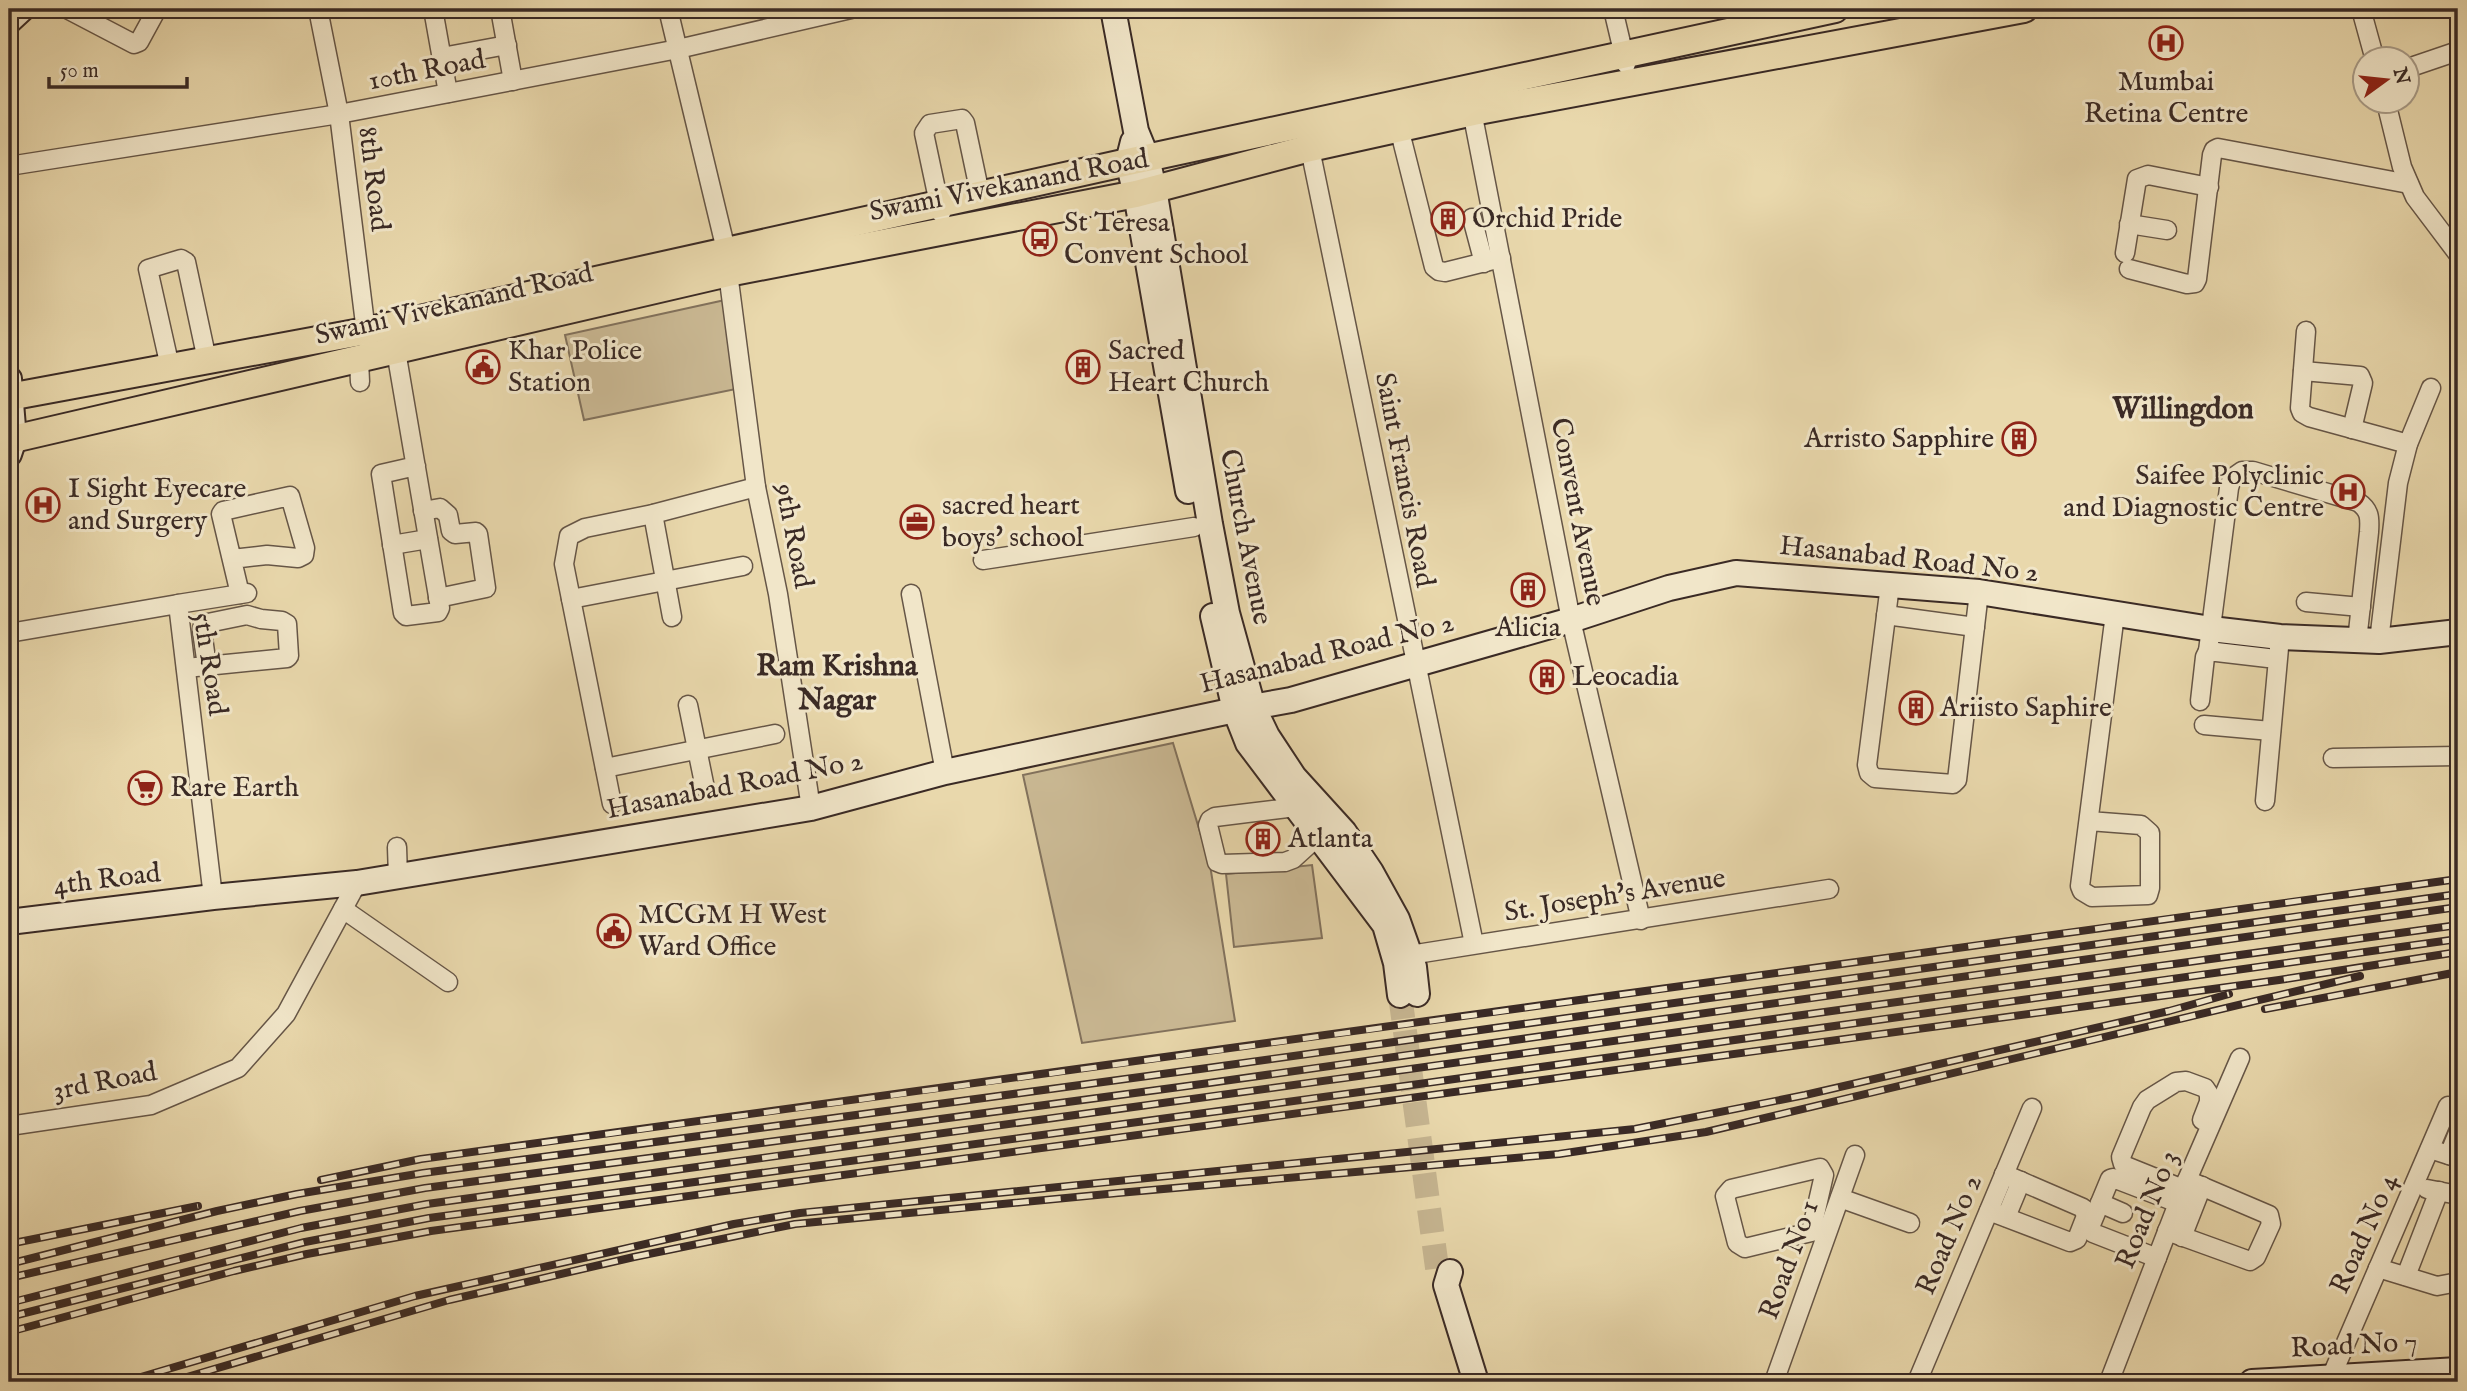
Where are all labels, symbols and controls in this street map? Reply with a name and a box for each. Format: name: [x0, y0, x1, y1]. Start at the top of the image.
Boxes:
hospital icon: Mumbai Retina Centre: [2147, 24, 2185, 62]
street label: 10th Road: [366, 43, 488, 99]
scale bar: [49, 46, 187, 90]
north arrow: [2352, 46, 2422, 116]
text: 50 m: [60, 58, 99, 85]
text: N: [2387, 64, 2414, 88]
place label: Mumbai Retina Centre: [2084, 65, 2248, 132]
street label: 8th Road: [349, 125, 397, 233]
street label: Swami Vivekanand Road: [866, 142, 1152, 230]
building icon: Orchid Pride: [1429, 200, 1467, 238]
place label: Orchid Pride: [1472, 202, 1623, 237]
place label: St Teresa Convent School: [1064, 206, 1249, 273]
bus stop icon: St Teresa Convent School: [1021, 220, 1059, 258]
street label: Swami Vivekanand Road: [312, 256, 596, 354]
place label: Khar Police Station: [508, 334, 642, 401]
place label: Sacred Heart Church: [1108, 334, 1269, 401]
public building icon: Khar Police Station: [464, 348, 502, 386]
building icon: Sacred Heart Church: [1064, 348, 1102, 386]
street label: Saint Francis Road: [1366, 370, 1442, 590]
district label: Willingdon: [2111, 391, 2254, 429]
street label: Convent Avenue: [1542, 415, 1612, 609]
building icon: Arristo Sapphire: [2000, 420, 2038, 458]
place label: Arristo Sapphire: [1803, 422, 1994, 457]
street label: Church Avenue: [1211, 446, 1279, 628]
place label: Saifee Polyclinic and Diagnostic Centre: [2063, 459, 2324, 526]
place label: I Sight Eyecare and Surgery: [68, 472, 246, 539]
hospital icon: Saifee Polyclinic and Diagnostic Centre: [2329, 473, 2367, 511]
street label: 9th Road: [766, 480, 820, 591]
hospital icon: I Sight Eyecare and Surgery: [24, 486, 62, 524]
place label: sacred heart boys' school: [942, 489, 1084, 556]
office icon: sacred heart boys' school: [898, 503, 936, 541]
street label: Hasanabad Road No 2: [1778, 529, 2040, 591]
building icon: Alicia: [1509, 571, 1547, 609]
street label: Hasanabad Road No 2: [1196, 606, 1458, 702]
street label: 5th Road: [184, 610, 234, 718]
place label: Alicia: [1494, 611, 1562, 646]
district label: Ram Krishna Nagar: [756, 648, 919, 720]
building icon: Leocadia: [1528, 658, 1566, 696]
place label: Leocadia: [1572, 660, 1680, 695]
building icon: Ariisto Saphire: [1897, 689, 1935, 727]
place label: Ariisto Saphire: [1939, 691, 2112, 726]
street label: Hasanabad Road No 2: [604, 744, 866, 828]
supermarket icon: Rare Earth: [126, 769, 164, 807]
place label: Rare Earth: [170, 771, 299, 806]
building icon: Atlanta: [1244, 820, 1282, 858]
place label: Atlanta: [1287, 822, 1374, 857]
street label: 4th Road: [51, 856, 163, 904]
street label: St. Joseph's Avenue: [1502, 861, 1728, 931]
place label: MCGM H West Ward Office: [638, 898, 827, 965]
public building icon: MCGM H West Ward Office: [595, 912, 633, 950]
street label: 3rd Road: [50, 1055, 160, 1109]
street label: Road No 3: [2108, 1146, 2188, 1274]
street label: Road No 4: [2323, 1168, 2407, 1299]
street label: Road No 2: [1909, 1170, 1991, 1300]
street label: Road No 1: [1752, 1196, 1828, 1324]
street label: Road No 7: [2290, 1325, 2418, 1367]

